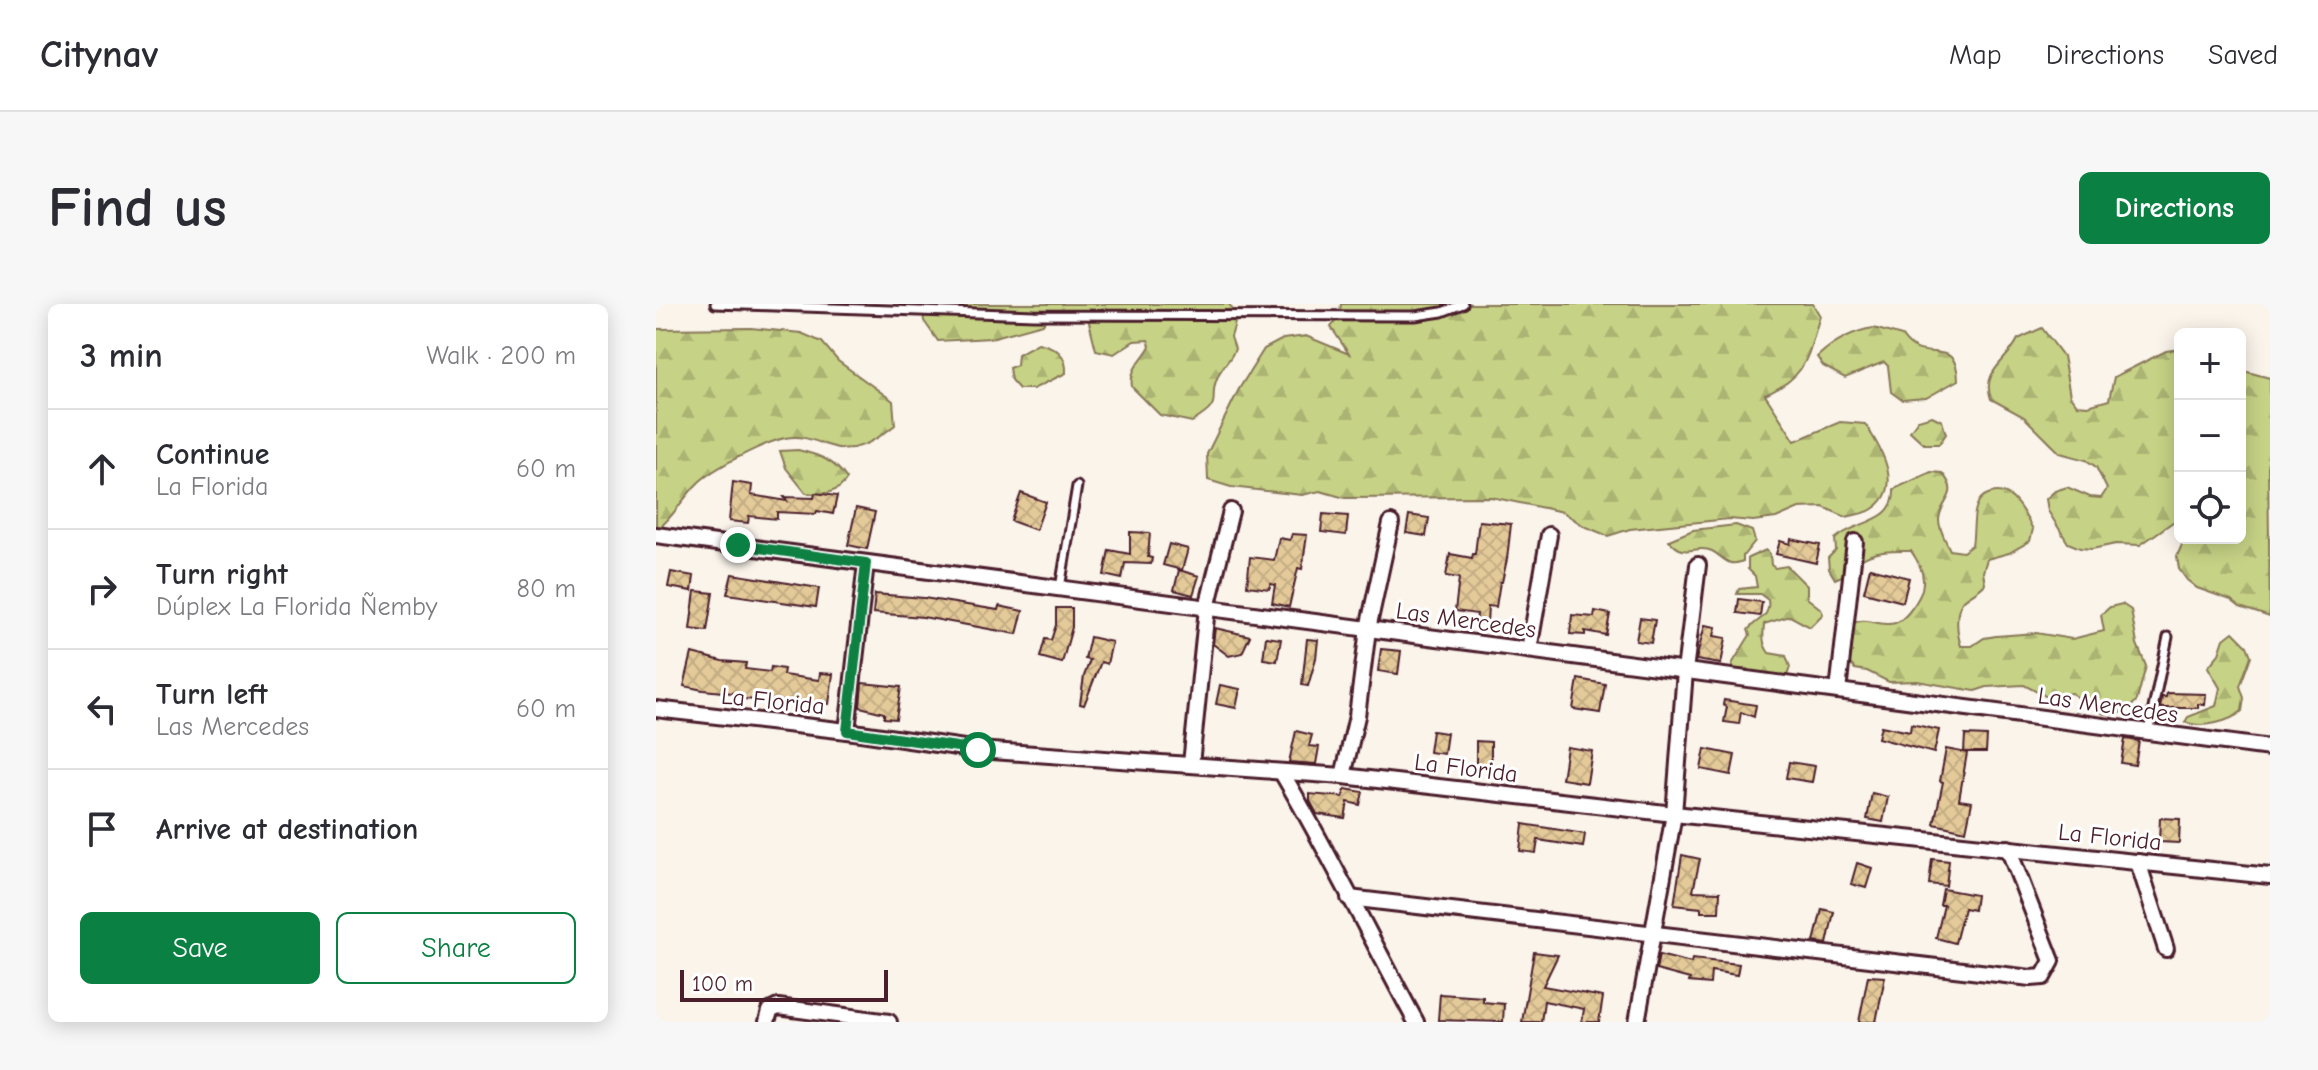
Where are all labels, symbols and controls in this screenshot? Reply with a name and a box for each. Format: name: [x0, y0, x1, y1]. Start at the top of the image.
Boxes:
text: Citynav: [40, 33, 158, 77]
text: Map: [1949, 39, 2002, 71]
text: Directions: [2046, 39, 2164, 71]
text: Saved: [2208, 39, 2278, 71]
button: Directions: [2079, 172, 2270, 244]
text: Find us: [48, 176, 227, 240]
map controls: [2174, 328, 2246, 544]
button: +: [2174, 328, 2246, 400]
text: 3 min: [80, 336, 163, 376]
text: Walk · 200 m: [426, 341, 576, 371]
button: −: [2174, 400, 2246, 472]
text: Continue: [156, 437, 270, 472]
icon: ahead: [80, 447, 124, 491]
text: 60 m: [516, 454, 576, 484]
text: La Florida: [156, 472, 269, 502]
button: locate: [2174, 472, 2246, 544]
route end: [720, 527, 756, 563]
text: Turn right: [156, 557, 288, 592]
icon: right: [80, 567, 124, 611]
text: 80 m: [517, 574, 576, 604]
text: Dúplex La Florida Ñemby: [156, 592, 437, 622]
street label: Las Mercedes: [1394, 596, 1538, 644]
text: Turn left: [156, 677, 268, 712]
street label: Las Mercedes: [2036, 681, 2180, 729]
street label: La Florida: [720, 682, 826, 720]
icon: left: [80, 687, 124, 731]
text: 60 m: [516, 694, 576, 724]
text: Las Mercedes: [156, 712, 309, 742]
route start: [960, 732, 996, 768]
street label: La Florida: [1413, 748, 1519, 788]
icon: arrive: [80, 807, 124, 851]
text: Arrive at destination: [156, 812, 418, 847]
street label: La Florida: [2057, 818, 2163, 856]
button: Save: [80, 912, 320, 984]
button: Share: [336, 912, 576, 984]
scale bar: [680, 966, 888, 1002]
text: 100 m: [692, 971, 753, 997]

